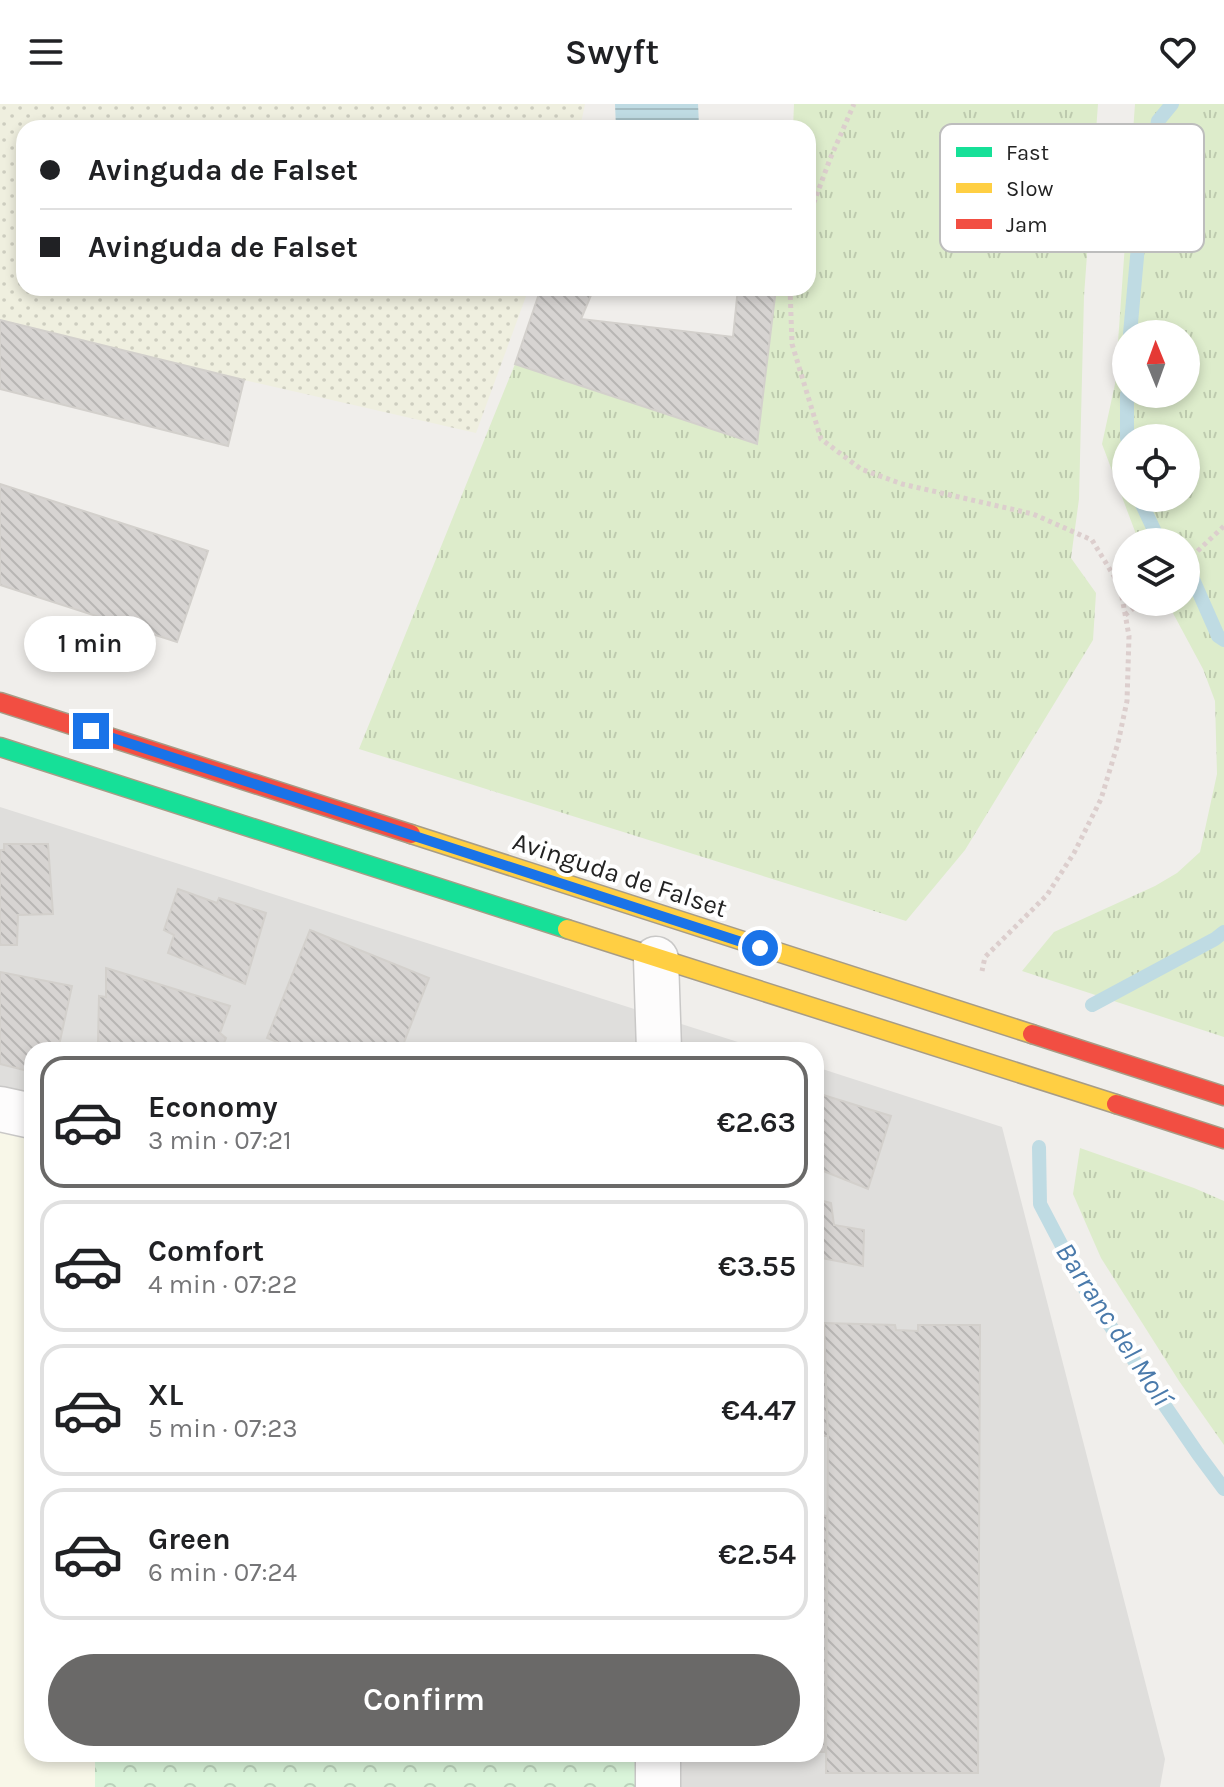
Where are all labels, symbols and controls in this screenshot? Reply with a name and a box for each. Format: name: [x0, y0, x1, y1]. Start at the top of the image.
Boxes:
icon: menu: [24, 30, 68, 74]
icon: heart: [1156, 30, 1200, 74]
text: Swyft: [565, 31, 659, 73]
legend: [940, 124, 1204, 252]
text: Fast: [1006, 140, 1049, 166]
text: Avinguda de Falset: [88, 152, 358, 188]
text: Slow: [1006, 176, 1053, 202]
text: Jam: [1006, 212, 1048, 238]
text: Avinguda de Falset: [88, 229, 358, 265]
north arrow: [1112, 320, 1200, 408]
map controls: [1112, 320, 1200, 616]
button: locate: [1112, 424, 1200, 512]
button: layers: [1112, 528, 1200, 616]
callout: 1 min: [25, 615, 157, 671]
text: 1 min: [58, 628, 122, 659]
route end: [73, 713, 109, 749]
street label: Avinguda de Falset: [509, 826, 731, 924]
route start: [742, 930, 778, 966]
icon: car: [52, 1086, 124, 1158]
text: Economy: [148, 1089, 278, 1125]
text: €2.63: [717, 1104, 796, 1140]
text: 3 min · 07:21: [148, 1125, 292, 1156]
icon: car: [52, 1230, 124, 1302]
text: Comfort: [148, 1233, 264, 1269]
water label: Barranc del Molí: [1049, 1236, 1180, 1414]
text: €3.55: [718, 1248, 796, 1284]
text: 4 min · 07:22: [148, 1269, 297, 1300]
icon: car: [52, 1374, 124, 1446]
text: XL: [148, 1377, 183, 1413]
text: €4.47: [721, 1392, 796, 1428]
text: 5 min · 07:23: [148, 1413, 298, 1444]
icon: car: [52, 1518, 124, 1590]
text: Green: [148, 1521, 231, 1557]
text: €2.54: [718, 1536, 796, 1572]
text: 6 min · 07:24: [148, 1557, 297, 1588]
button: Confirm: [48, 1654, 800, 1746]

